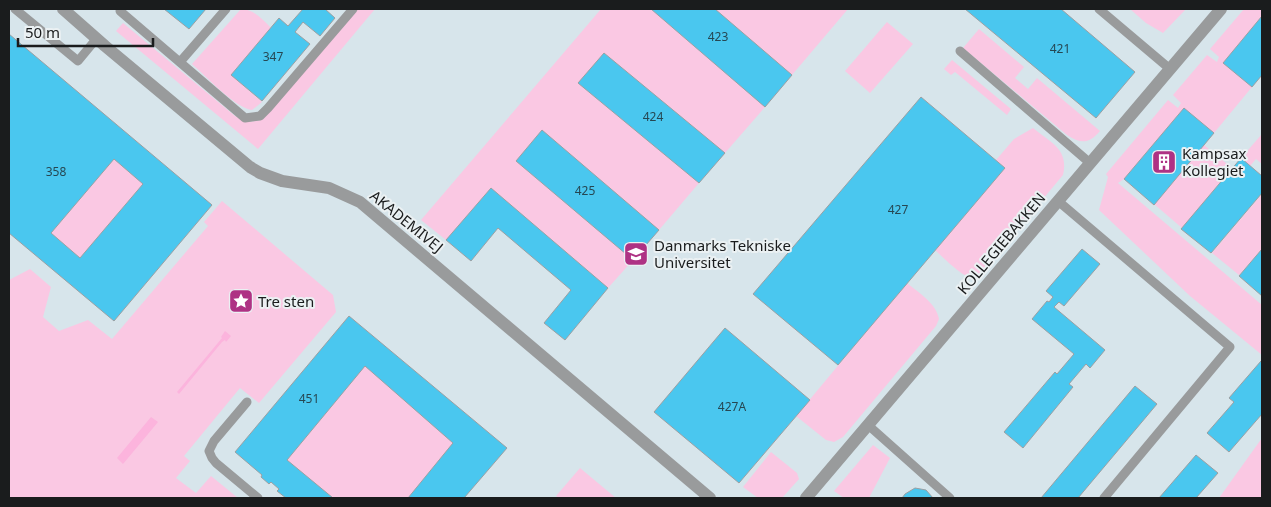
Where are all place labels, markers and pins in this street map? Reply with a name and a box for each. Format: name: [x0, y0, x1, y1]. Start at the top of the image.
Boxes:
place label: Kampsax Kollegiet: [1182, 143, 1247, 180]
building icon: Kampsax Kollegiet: [1151, 149, 1177, 175]
place label: Danmarks Tekniske Universitet: [654, 235, 791, 272]
school or university icon: Danmarks Tekniske Universitet: [623, 241, 649, 267]
place icon: Tre sten: [228, 288, 254, 314]
place label: Tre sten: [258, 291, 314, 311]

